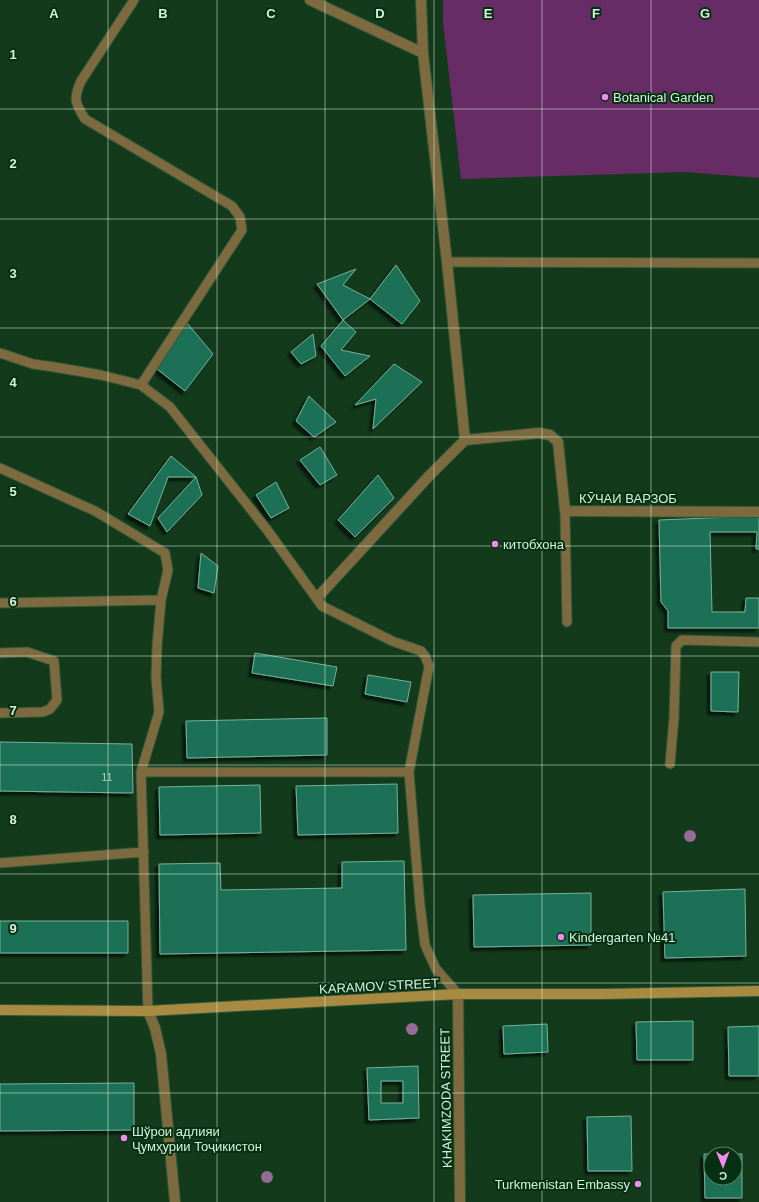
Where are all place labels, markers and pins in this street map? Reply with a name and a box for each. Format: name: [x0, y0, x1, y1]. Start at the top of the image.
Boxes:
place label: Botanical Garden: [613, 90, 713, 105]
marker: Botanical Garden: [600, 92, 610, 102]
place label: китобхона: [503, 537, 565, 552]
marker: китобхона: [490, 539, 500, 549]
place label: Kindergarten №41: [569, 930, 675, 945]
marker: Kindergarten №41: [556, 932, 566, 942]
place label: Шўрои адлияи Ҷумҳурии Тоҷикистон: [132, 1124, 262, 1154]
marker: Шўрои адлияи Ҷумҳурии Тоҷикистон: [119, 1133, 129, 1143]
place label: Turkmenistan Embassy: [495, 1177, 630, 1192]
marker: Turkmenistan Embassy: [633, 1179, 643, 1189]

